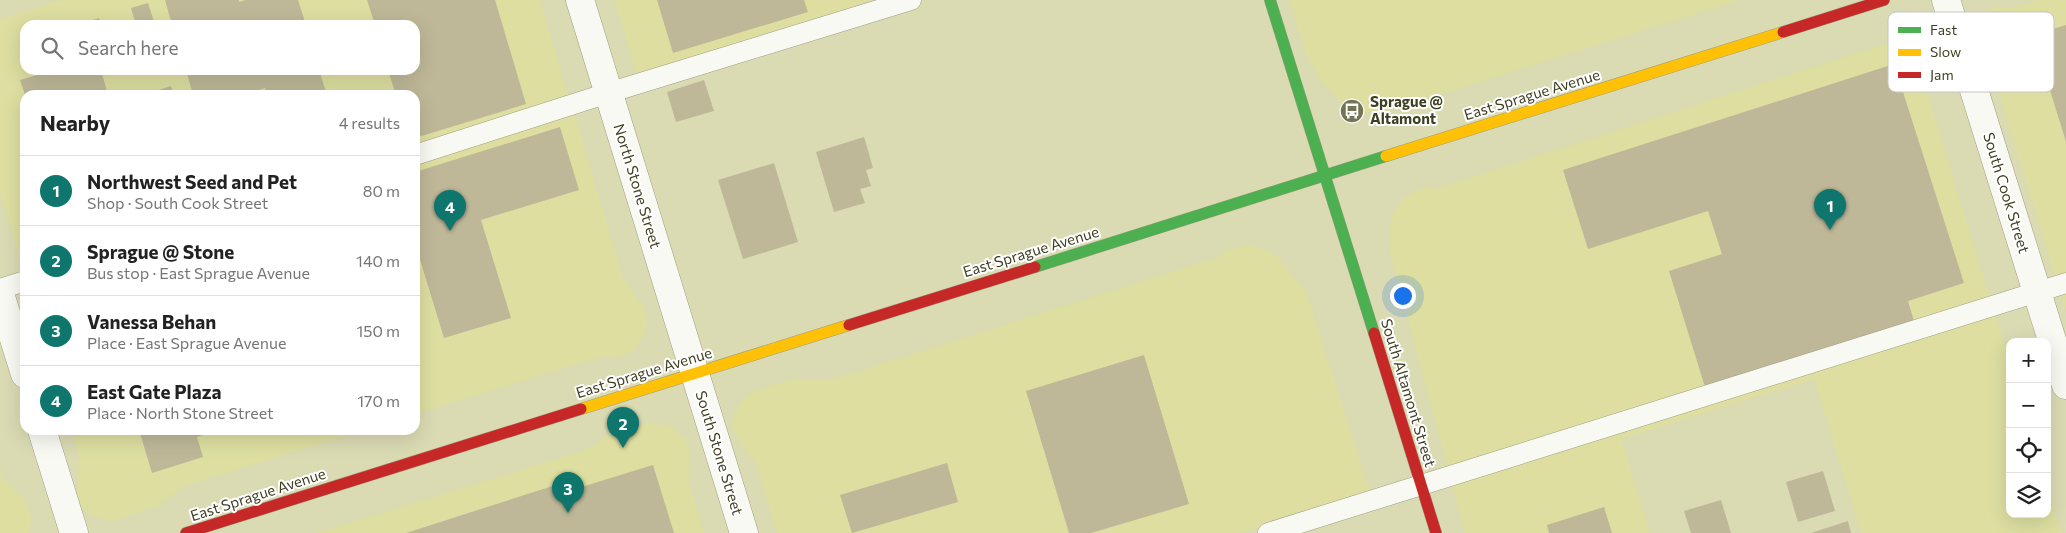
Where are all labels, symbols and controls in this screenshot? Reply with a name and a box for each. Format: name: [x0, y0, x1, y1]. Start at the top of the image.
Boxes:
legend: [1888, 12, 2054, 92]
search box: [20, 20, 420, 75]
text: Fast: [1930, 21, 1957, 38]
icon: search: [38, 34, 66, 62]
text: Search here: [78, 36, 178, 59]
text: Slow: [1930, 43, 1961, 60]
street label: East Sprague Avenue: [1462, 65, 1602, 123]
text: Jam: [1930, 66, 1954, 83]
place label: Sprague @ Altamont: [1370, 92, 1443, 127]
bus stop icon: Sprague @ Altamont: [1339, 98, 1365, 124]
text: Nearby: [40, 110, 110, 135]
text: 4 results: [339, 113, 400, 132]
street label: North Stone Street: [610, 121, 665, 250]
street label: South Cook Street: [1980, 130, 2034, 255]
text: Northwest Seed and Pet: [87, 170, 297, 193]
text: 1: [52, 181, 60, 200]
text: 80 m: [363, 181, 400, 200]
pin: 1: [1814, 189, 1846, 230]
pin: 4: [434, 190, 466, 231]
text: Shop · South Cook Street: [87, 193, 268, 212]
street label: East Sprague Avenue: [961, 222, 1101, 280]
text: Sprague @ Stone: [87, 240, 234, 263]
text: 2: [51, 251, 61, 270]
text: 140 m: [356, 251, 400, 270]
text: Bus stop · East Sprague Avenue: [87, 263, 310, 282]
your location: [1390, 283, 1416, 309]
text: Vanessa Behan: [87, 310, 216, 333]
street label: South Altamont Street: [1378, 316, 1440, 469]
text: 3: [51, 321, 61, 340]
text: 150 m: [357, 321, 400, 340]
text: Place · East Sprague Avenue: [87, 333, 286, 352]
map controls: [2006, 338, 2051, 518]
button: +: [2006, 338, 2051, 383]
street label: East Sprague Avenue: [574, 343, 714, 401]
text: East Gate Plaza: [87, 380, 222, 403]
button: −: [2006, 383, 2051, 428]
street label: South Stone Street: [692, 388, 747, 517]
text: 4: [51, 391, 61, 410]
text: 170 m: [357, 391, 400, 410]
text: Place · North Stone Street: [87, 403, 274, 422]
pin: 2: [607, 407, 639, 448]
button: locate: [2006, 428, 2051, 473]
street label: East Sprague Avenue: [188, 464, 328, 524]
pin: 3: [552, 472, 584, 513]
button: layers: [2006, 473, 2051, 518]

